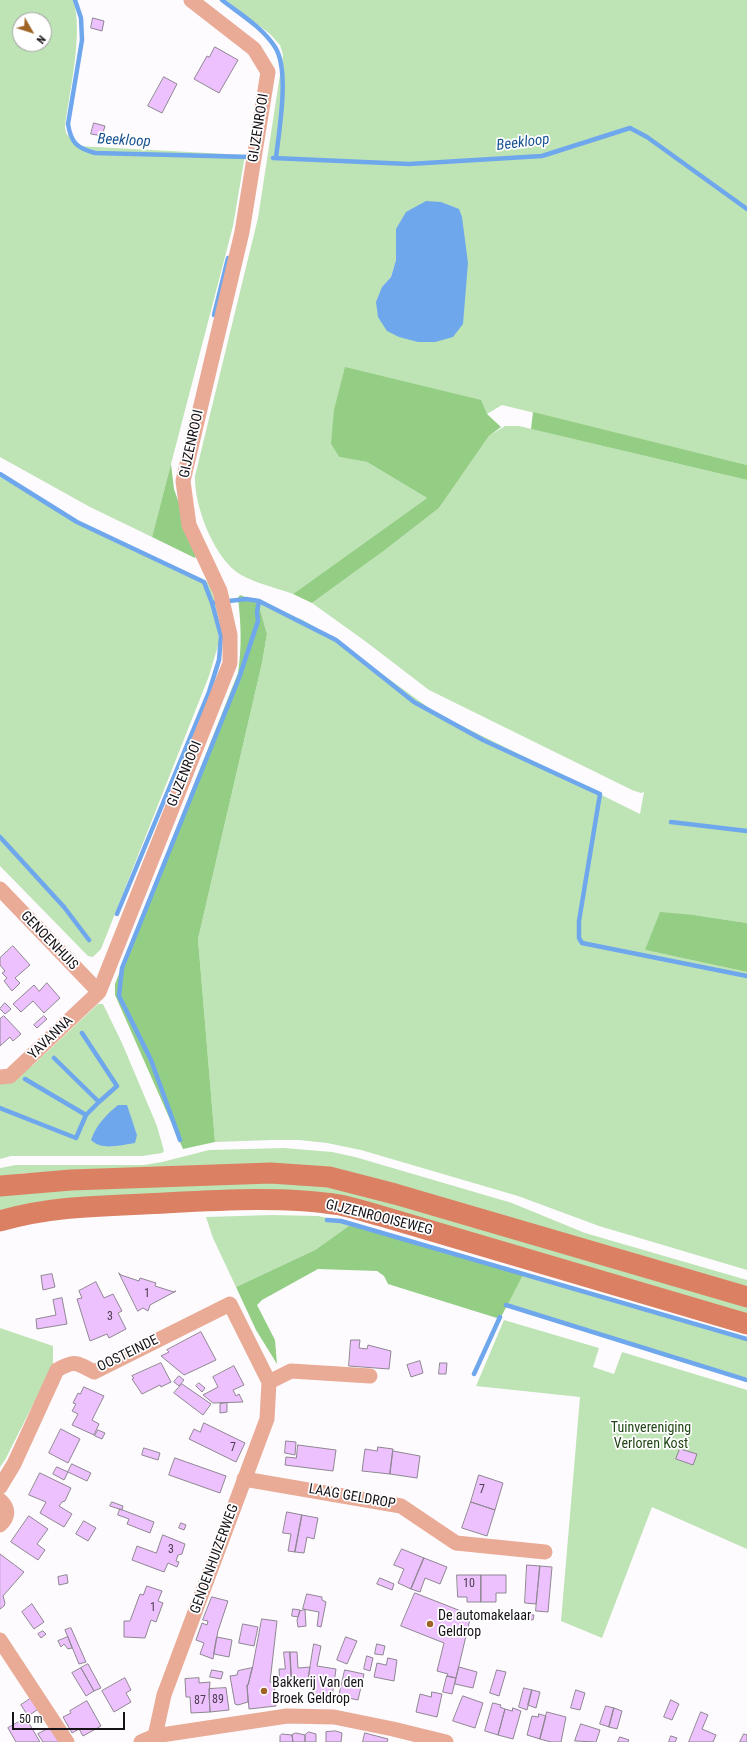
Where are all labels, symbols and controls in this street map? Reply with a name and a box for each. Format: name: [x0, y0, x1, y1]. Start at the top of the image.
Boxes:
north arrow: [12, 12, 52, 52]
text: N: [34, 33, 48, 46]
street label: GIJZENROOI: [245, 92, 273, 164]
water label: Beekloop: [97, 131, 151, 151]
water label: Beekloop: [495, 131, 551, 155]
street label: GIJZENROOI: [177, 408, 207, 480]
street label: GIJZENROOI: [164, 739, 206, 809]
street label: GENOENHUIS: [17, 908, 81, 974]
street label: YAVANNA: [25, 1013, 77, 1063]
street label: GIJZENROOISEWEG: [324, 1197, 434, 1239]
house number: 1: [144, 1287, 150, 1301]
house number: 3: [107, 1310, 113, 1324]
street label: OOSTEINDE: [95, 1332, 161, 1376]
park label: Tuinvereniging Verloren Kost: [611, 1420, 691, 1452]
house number: 7: [230, 1441, 236, 1455]
street label: LAAG GELDROP: [307, 1481, 397, 1513]
house number: 7: [479, 1483, 485, 1497]
street label: GENOENHUIZERWEG: [187, 1502, 243, 1616]
house number: 3: [168, 1543, 174, 1557]
house number: 10: [463, 1577, 475, 1591]
house number: 1: [150, 1601, 156, 1615]
place label: De automakelaar Geldrop: [438, 1608, 531, 1640]
marker: De automakelaar Geldrop: [425, 1619, 435, 1629]
place label: Bakkerij Van den Broek Geldrop: [272, 1675, 364, 1708]
marker: Bakkerij Van den Broek Geldrop: [259, 1686, 269, 1696]
house number: 89: [212, 1693, 224, 1707]
house number: 87: [194, 1694, 206, 1708]
scale bar: [14, 1704, 127, 1730]
text: 50 m: [19, 1712, 43, 1726]

